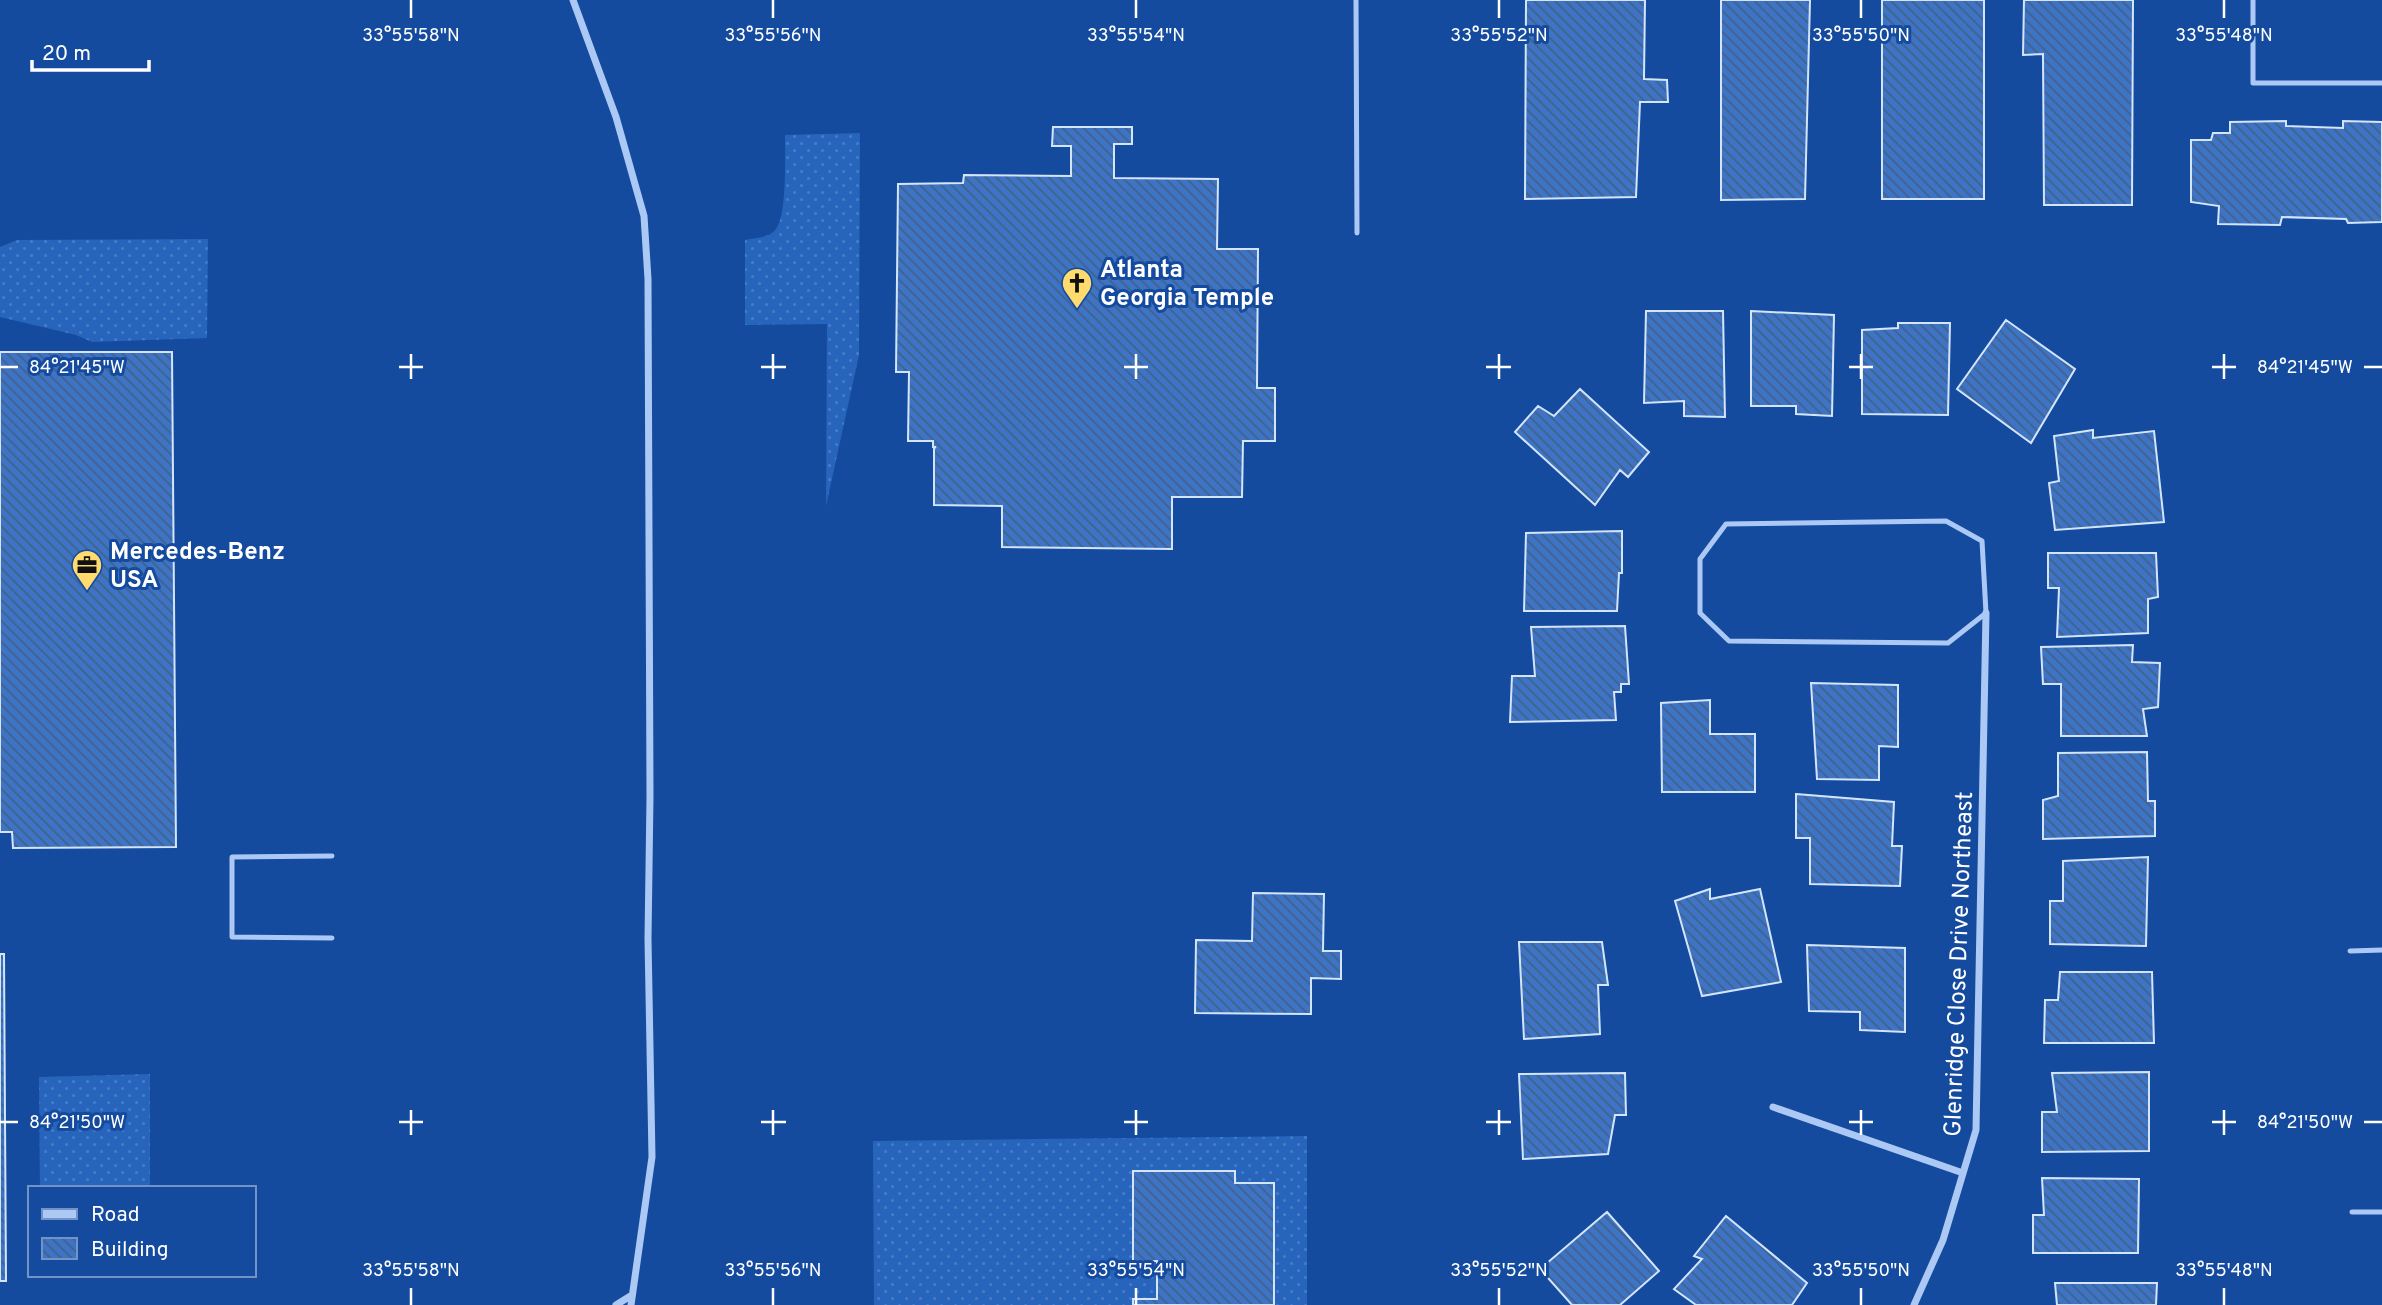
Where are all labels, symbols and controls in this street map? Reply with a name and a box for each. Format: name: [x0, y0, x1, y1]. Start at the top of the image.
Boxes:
text: 33°55'58"N: [362, 25, 460, 48]
text: 33°55'56"N: [724, 25, 822, 48]
text: 33°55'54"N: [1087, 25, 1185, 48]
text: 33°55'52"N: [1450, 25, 1548, 48]
text: 33°55'50"N: [1812, 25, 1910, 48]
text: 33°55'48"N: [2175, 25, 2273, 48]
scale bar: [32, 28, 149, 72]
text: 20 m: [42, 41, 91, 68]
place label: Atlanta Georgia Temple: [1100, 256, 1274, 314]
church icon: Atlanta Georgia Temple: [1060, 266, 1094, 310]
text: 84°21'45"W: [29, 357, 125, 380]
text: 84°21'45"W: [2257, 357, 2353, 380]
place label: Mercedes-Benz USA: [110, 538, 285, 596]
office icon: Mercedes-Benz USA: [70, 548, 104, 592]
street label: Glenridge Close Drive Northeast: [1939, 791, 1981, 1137]
text: 84°21'50"W: [29, 1112, 125, 1135]
text: 84°21'50"W: [2257, 1112, 2353, 1135]
legend: [28, 1186, 256, 1277]
text: Road: [91, 1202, 140, 1229]
text: Building: [91, 1237, 169, 1264]
text: 33°55'58"N: [362, 1260, 460, 1283]
text: 33°55'56"N: [724, 1260, 822, 1283]
text: 33°55'54"N: [1087, 1260, 1185, 1283]
text: 33°55'52"N: [1450, 1260, 1548, 1283]
text: 33°55'50"N: [1812, 1260, 1910, 1283]
text: 33°55'48"N: [2175, 1260, 2273, 1283]

